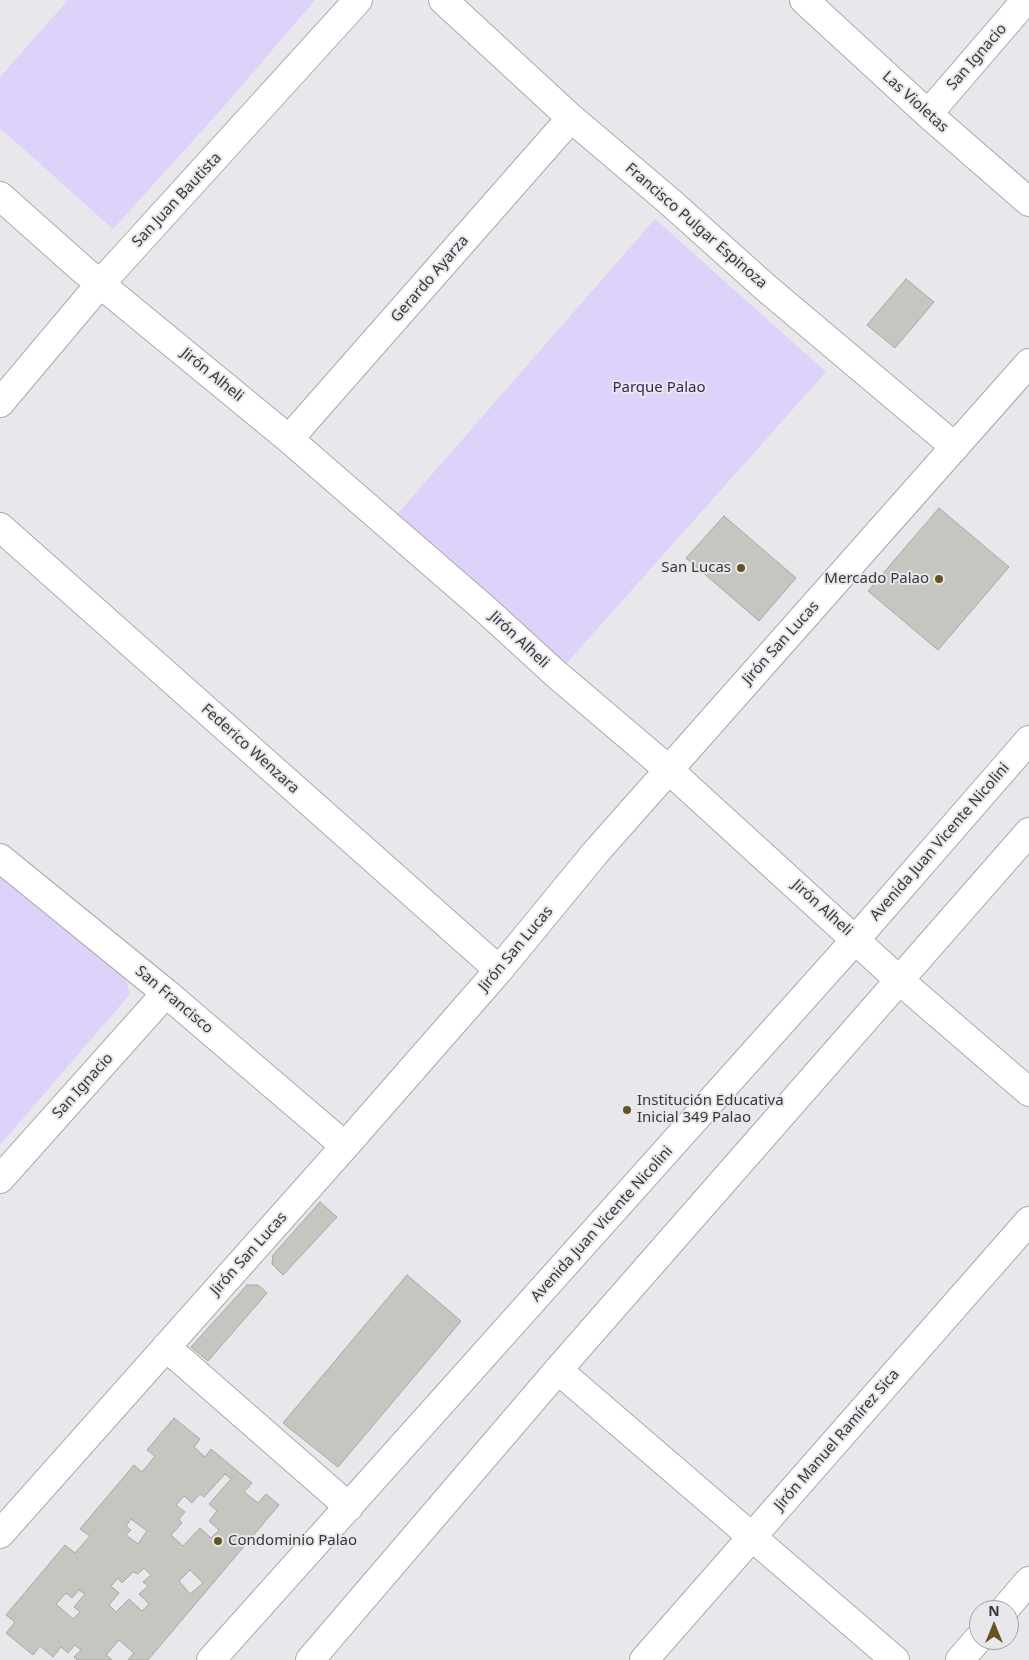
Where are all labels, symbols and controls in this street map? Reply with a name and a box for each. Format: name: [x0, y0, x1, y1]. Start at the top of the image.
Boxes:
street label: San Ignacio: [943, 20, 1011, 94]
street label: Las Violetas: [878, 68, 952, 136]
street label: San Juan Bautista: [129, 149, 225, 251]
street label: Francisco Pulgar Espinoza: [621, 159, 771, 293]
street label: Gerardo Ayarza: [387, 232, 473, 326]
street label: Jirón Alheli: [177, 344, 247, 406]
park label: Parque Palao: [612, 379, 706, 397]
place label: San Lucas: [661, 559, 731, 577]
marker: San Lucas: [735, 562, 747, 574]
place label: Mercado Palao: [824, 570, 929, 588]
marker: Mercado Palao: [933, 573, 945, 585]
street label: Jirón San Lucas: [739, 598, 823, 688]
street label: Jirón Alheli: [485, 608, 553, 672]
street label: Federico Wenzara: [197, 700, 303, 798]
street label: Avenida Juan Vicente Nicolini: [867, 759, 1013, 925]
street label: Jirón Alheli: [788, 876, 856, 940]
street label: Jirón San Lucas: [475, 903, 557, 995]
street label: San Francisco: [132, 962, 216, 1038]
street label: San Ignacio: [49, 1050, 117, 1122]
place label: Institución Educativa Inicial 349 Palao: [637, 1092, 784, 1127]
marker: Institución Educativa Inicial 349 Palao: [621, 1104, 633, 1116]
street label: Avenida Juan Vicente Nicolini: [527, 1142, 677, 1306]
street label: Jirón San Lucas: [207, 1209, 291, 1299]
street label: Jirón Manuel Ramírez Sica: [771, 1366, 903, 1514]
place label: Condominio Palao: [228, 1532, 357, 1550]
marker: Condominio Palao: [212, 1535, 224, 1547]
north arrow: [969, 1600, 1019, 1650]
text: N: [988, 1601, 1000, 1620]

